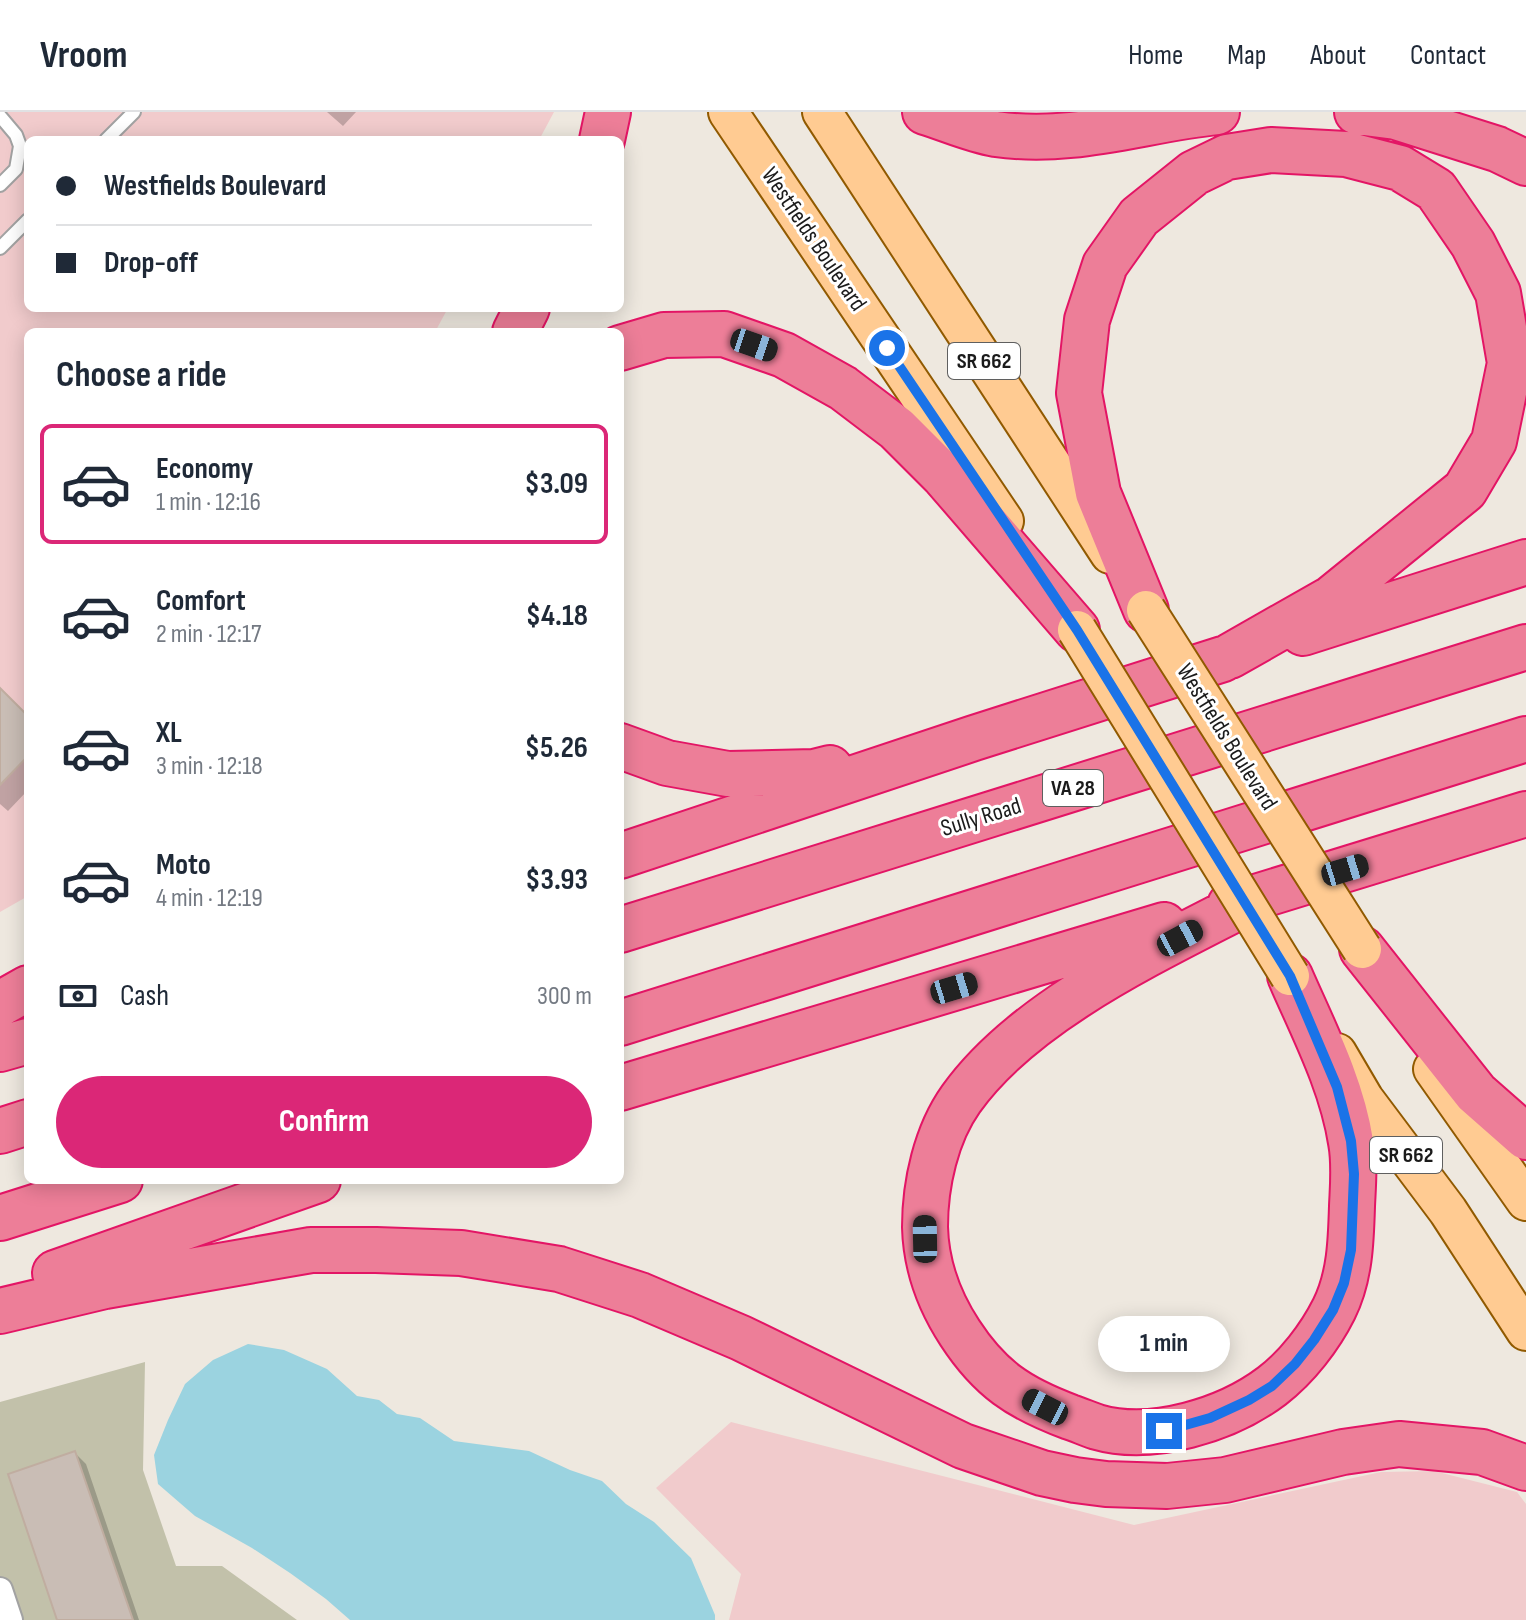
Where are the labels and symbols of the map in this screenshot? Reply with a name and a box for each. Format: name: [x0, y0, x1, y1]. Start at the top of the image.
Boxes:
street label: Westfields Boulevard: [755, 162, 873, 316]
car: [727, 326, 781, 364]
route start: [869, 330, 905, 366]
road number: SR 662: [948, 343, 1020, 379]
street label: Westfields Boulevard: [1170, 658, 1284, 816]
road number: VA 28: [1043, 770, 1103, 806]
street label: Sully Road: [937, 791, 1025, 843]
car: [1319, 852, 1371, 888]
car: [1153, 916, 1207, 960]
car: [928, 970, 980, 1006]
road number: SR 662: [1370, 1137, 1442, 1173]
car: [913, 1215, 937, 1263]
callout: 1 min: [1098, 1315, 1230, 1371]
car: [1018, 1385, 1072, 1429]
route end: [1146, 1413, 1182, 1449]

